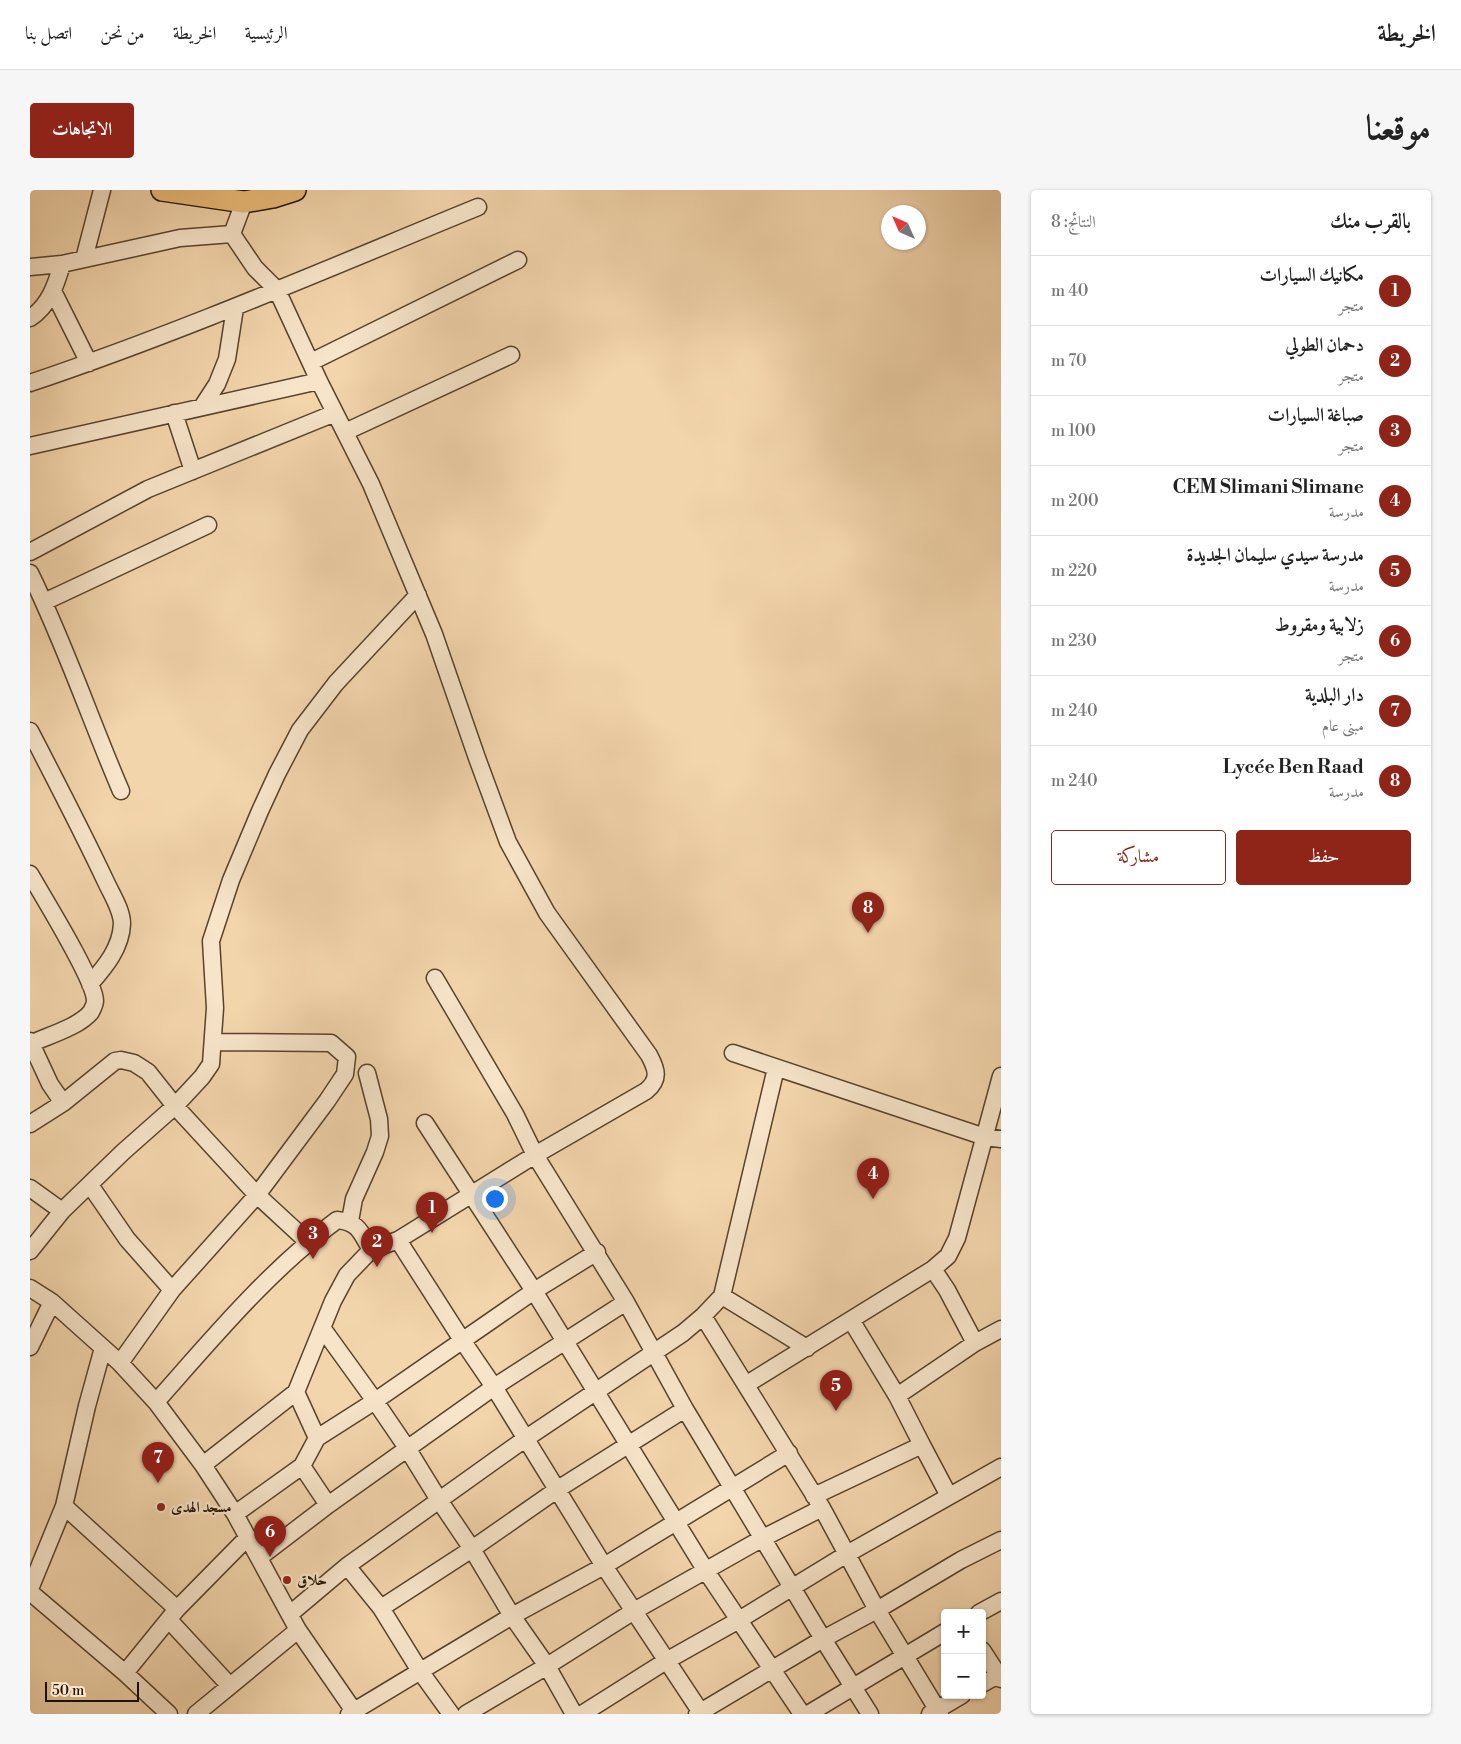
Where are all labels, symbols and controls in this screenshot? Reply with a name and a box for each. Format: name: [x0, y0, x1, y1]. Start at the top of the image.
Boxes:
text: الخريطة: [1378, 19, 1436, 49]
text: اتصل بنا: [25, 22, 72, 45]
text: من نحن: [100, 22, 145, 45]
text: الخريطة: [173, 22, 216, 45]
text: الرئيسية: [244, 22, 288, 45]
button: الاتجاهات: [30, 103, 134, 158]
text: موقعنا: [1366, 107, 1431, 150]
north arrow: [881, 205, 926, 250]
text: بالقرب منك: [1330, 209, 1411, 235]
text: النتائج: 8: [1051, 212, 1096, 232]
text: مكانيك السيارات: [1259, 263, 1364, 287]
text: 40 m: [1051, 281, 1088, 301]
text: 1: [1391, 281, 1399, 301]
text: متجر: [1339, 296, 1364, 316]
text: دحمان الطولي: [1285, 333, 1364, 357]
text: 70 m: [1051, 351, 1087, 371]
text: 2: [1390, 351, 1400, 371]
text: متجر: [1339, 366, 1364, 386]
text: صباغة السيارات: [1268, 403, 1364, 427]
text: 100 m: [1051, 421, 1096, 441]
text: 3: [1390, 421, 1400, 441]
text: متجر: [1339, 436, 1364, 456]
text: CEM Slimani Slimane: [1173, 475, 1364, 499]
text: 200 m: [1051, 491, 1099, 511]
text: 4: [1390, 491, 1400, 511]
text: مدرسة: [1329, 502, 1364, 522]
text: مدرسة سيدي سليمان الجديدة: [1186, 543, 1364, 567]
text: 220 m: [1051, 561, 1097, 581]
text: 5: [1390, 561, 1400, 581]
text: مدرسة: [1329, 576, 1364, 596]
text: زلابية ومقروط: [1275, 613, 1364, 637]
text: 230 m: [1051, 631, 1097, 651]
text: 6: [1390, 631, 1400, 651]
text: متجر: [1339, 646, 1364, 666]
text: دار البلدية: [1305, 683, 1364, 707]
text: 240 m: [1051, 701, 1098, 721]
text: 7: [1390, 701, 1400, 721]
text: مبنى عام: [1322, 716, 1364, 736]
text: Lycée Ben Raad: [1223, 755, 1364, 779]
text: 240 m: [1051, 771, 1098, 791]
text: 8: [1390, 771, 1400, 791]
text: مدرسة: [1329, 782, 1364, 802]
button: مشاركة: [1051, 830, 1226, 885]
button: حفظ: [1236, 830, 1411, 885]
pin: 8: [852, 892, 884, 933]
pin: 4: [857, 1158, 889, 1199]
your location: [482, 1186, 508, 1212]
pin: 1: [416, 1192, 448, 1233]
pin: 3: [297, 1218, 329, 1259]
pin: 2: [361, 1226, 393, 1267]
pin: 5: [820, 1370, 852, 1411]
pin: 7: [142, 1442, 174, 1483]
place label: مسجد الهدى: [171, 1498, 232, 1517]
marker: مسجد الهدى: [155, 1501, 167, 1513]
pin: 6: [254, 1516, 286, 1557]
place label: حلاق: [297, 1571, 327, 1590]
marker: حلاق: [281, 1574, 293, 1586]
map controls: [941, 1609, 986, 1699]
button: +: [941, 1609, 986, 1654]
button: −: [941, 1654, 986, 1699]
scale bar: [45, 1679, 139, 1702]
text: 50 m: [52, 1682, 84, 1700]

